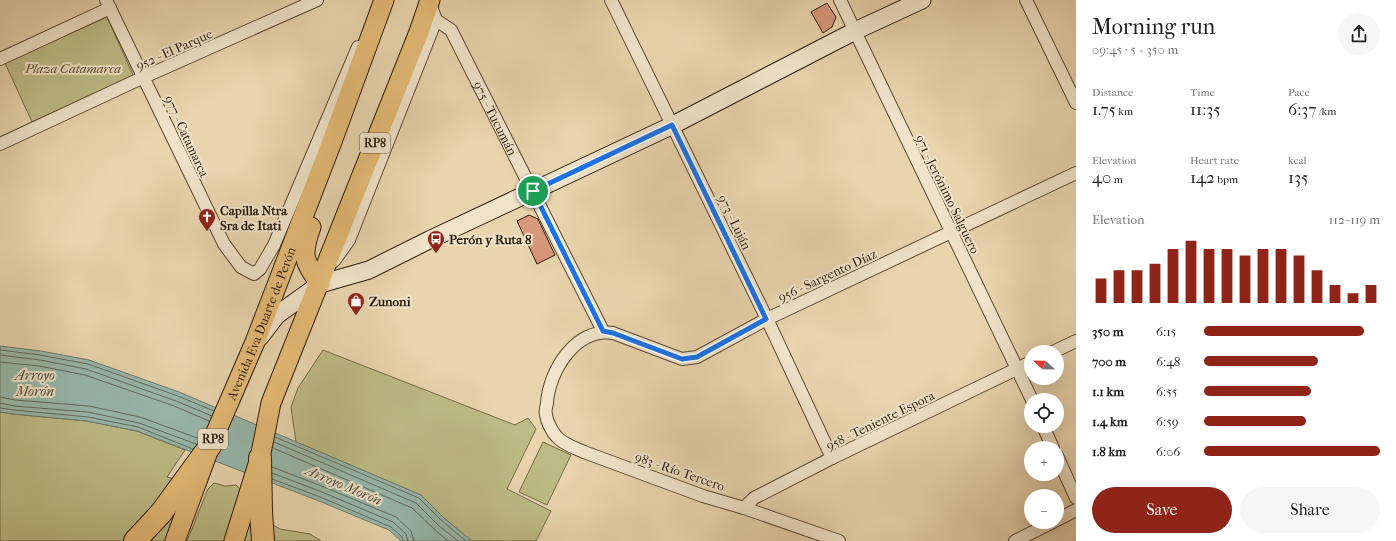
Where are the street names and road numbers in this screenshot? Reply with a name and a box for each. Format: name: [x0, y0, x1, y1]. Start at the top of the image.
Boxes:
street label: 952 - El Parque: [134, 26, 215, 73]
street label: 975 - Tucumán: [470, 79, 520, 158]
street label: 977 - Catamarca: [161, 93, 212, 180]
street label: 971 - Jerónimo Salguero: [912, 132, 983, 256]
road number: RP8: [360, 133, 390, 153]
street label: 973 - Luján: [715, 192, 755, 253]
street label: Avenida Eva Duarte de Perón: [223, 245, 299, 403]
street label: 956 - Sargento Díaz: [776, 246, 879, 305]
street label: 958 - Teniente Espora: [824, 387, 938, 453]
road number: RP8: [198, 429, 228, 449]
street label: 983 - Río Tercero: [633, 449, 727, 494]

